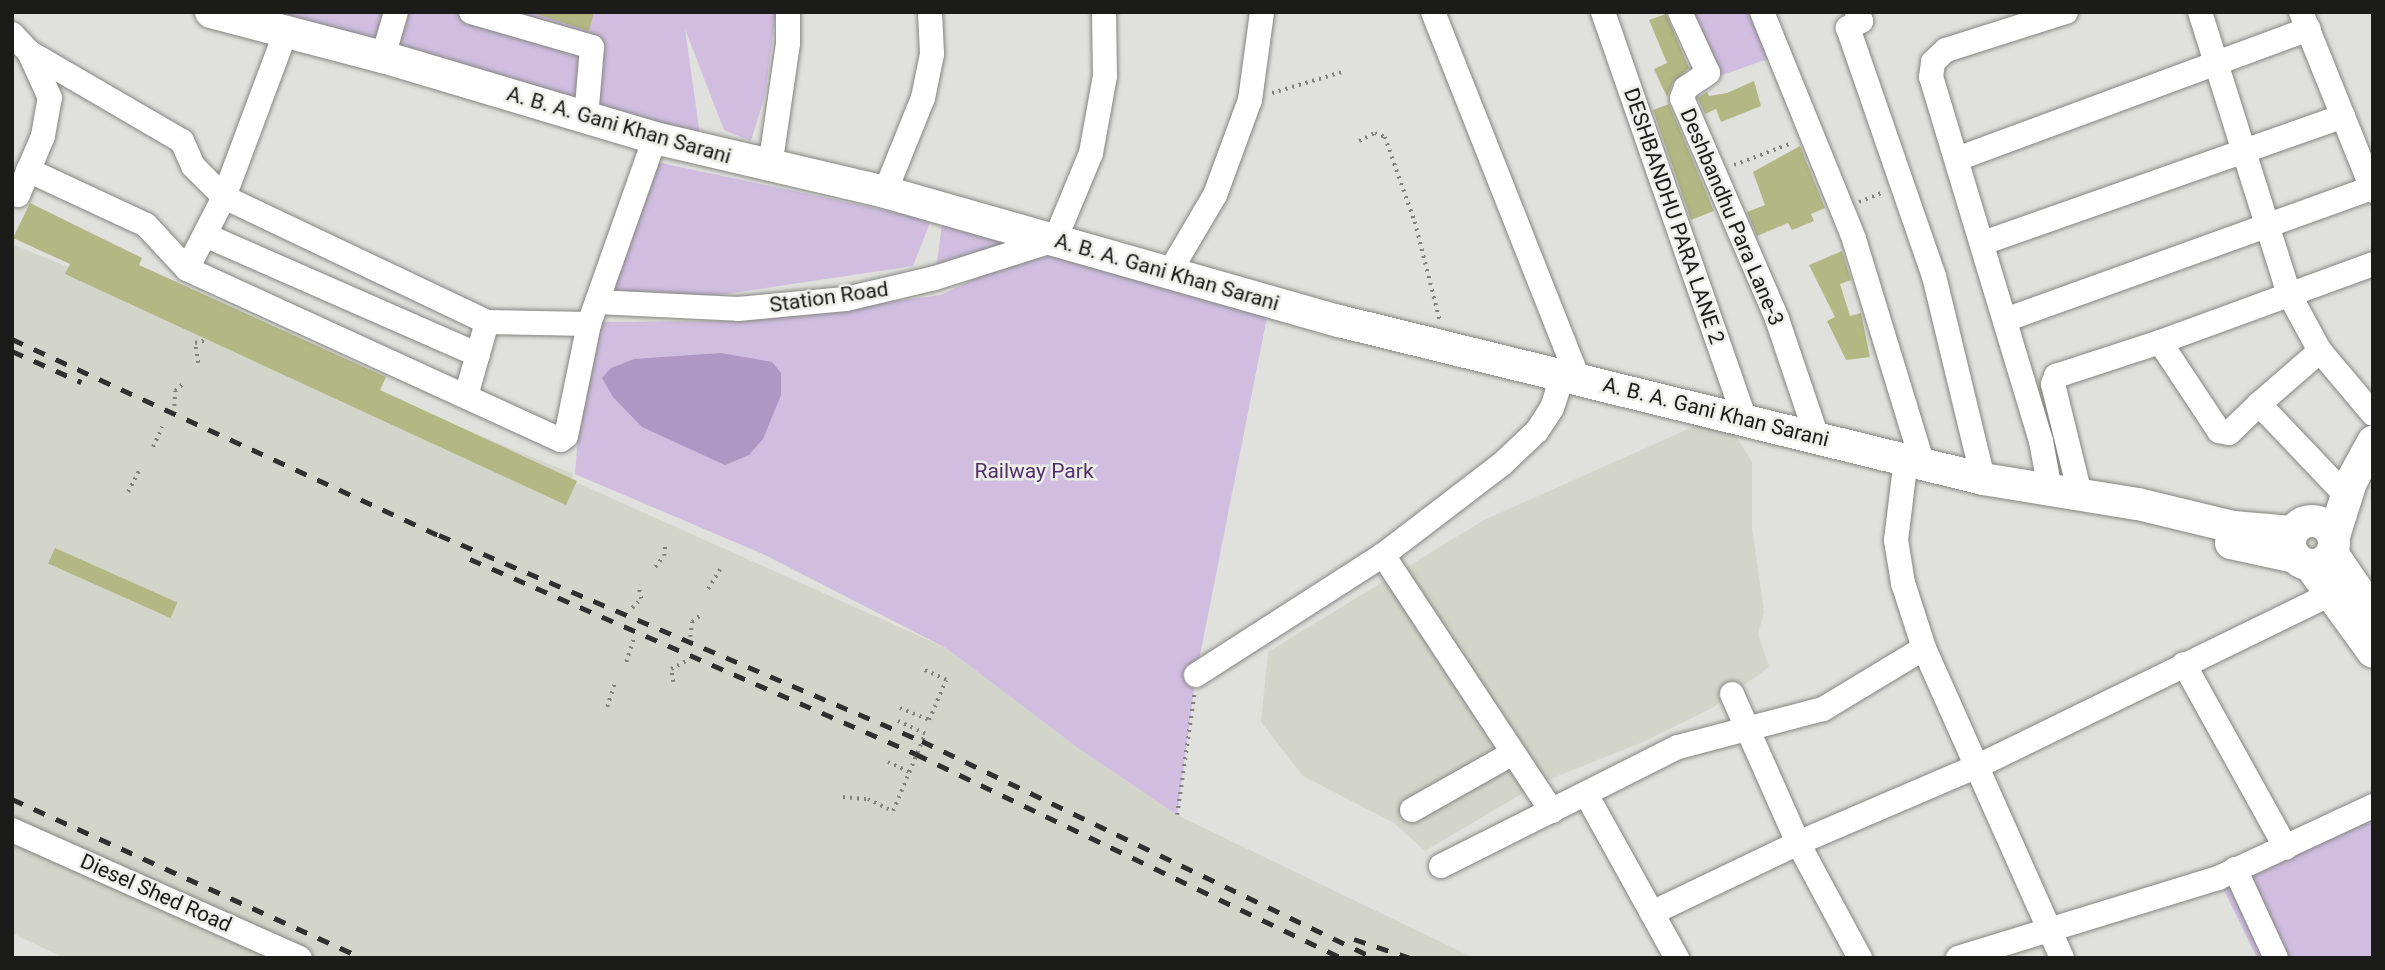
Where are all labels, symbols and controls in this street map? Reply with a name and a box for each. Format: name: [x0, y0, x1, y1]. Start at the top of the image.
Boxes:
street label: A. B. A. Gani Khan Sarani: [504, 81, 734, 169]
street label: DESHBANDHU PARA LANE 2: [1618, 85, 1730, 347]
street label: Deshbandhu Para Lane-3: [1675, 105, 1789, 329]
street label: A. B. A. Gani Khan Sarani: [1052, 228, 1282, 316]
street label: Station Road: [768, 276, 890, 318]
street label: A. B. A. Gani Khan Sarani: [1600, 372, 1832, 452]
park label: Railway Park: [974, 458, 1094, 484]
street label: Diesel Shed Road: [77, 848, 235, 938]

